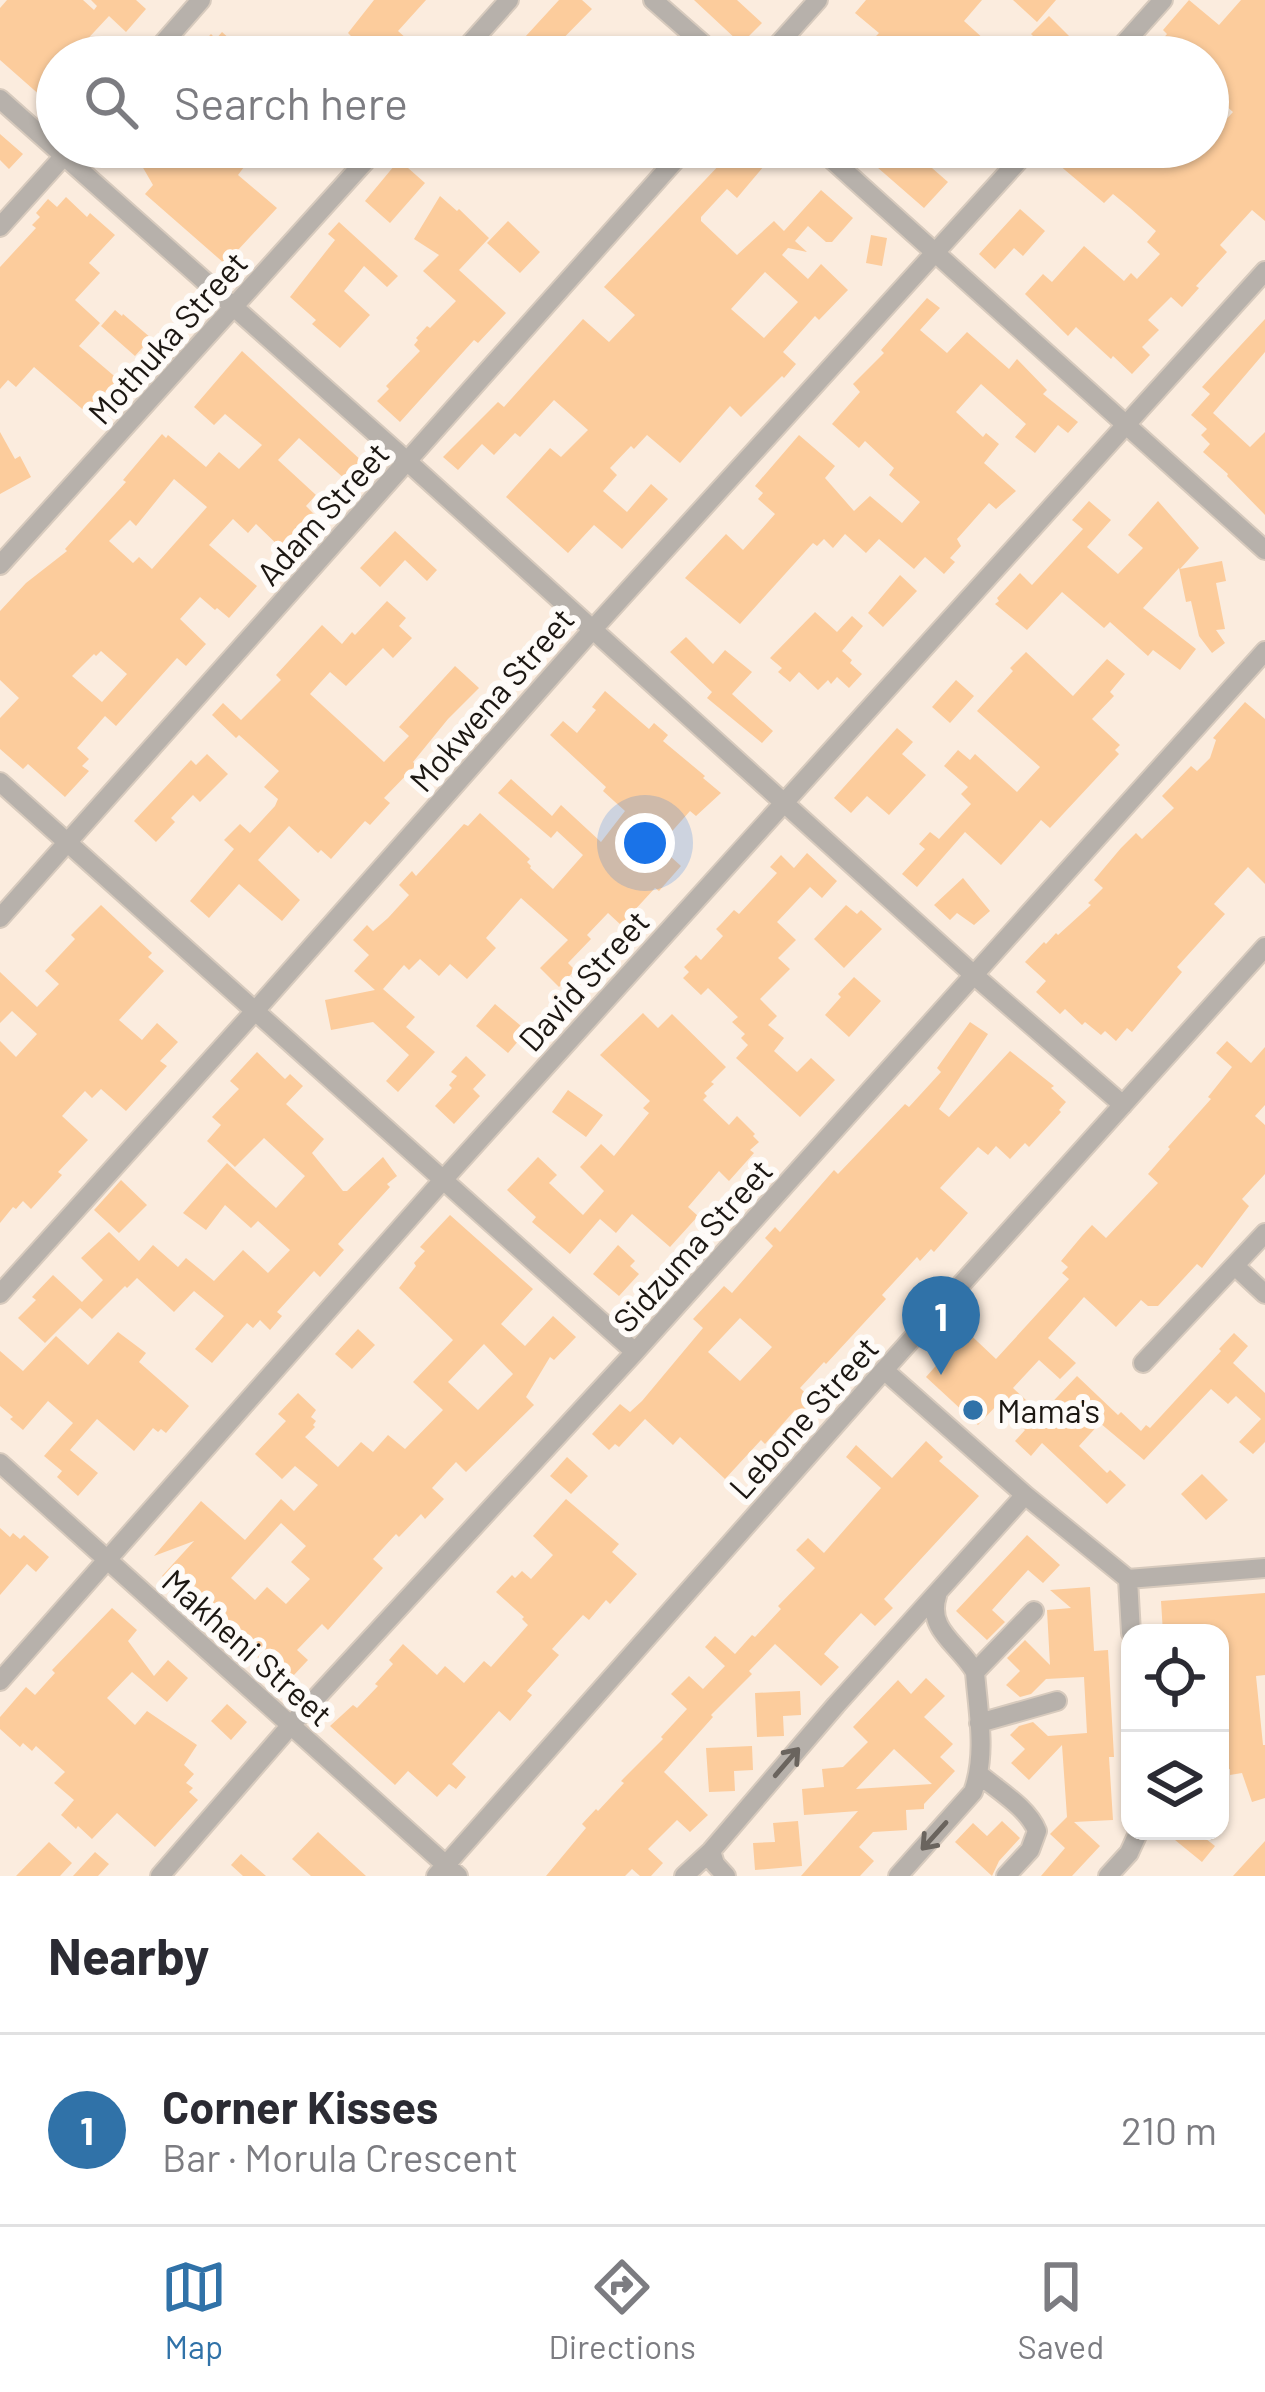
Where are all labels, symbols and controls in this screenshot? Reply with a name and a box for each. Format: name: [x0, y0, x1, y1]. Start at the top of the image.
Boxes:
search box: [36, 36, 1229, 168]
icon: search: [78, 69, 144, 135]
text: Search here: [174, 75, 408, 129]
street label: Mothuka Street: [79, 242, 255, 432]
street label: Adam Street: [247, 433, 397, 593]
street label: Mokwena Street: [400, 599, 582, 799]
your location: [615, 813, 675, 873]
street label: David Street: [509, 901, 657, 1059]
street label: Sidzuma Street: [604, 1150, 780, 1340]
pin: 1: [902, 1276, 980, 1375]
street label: Lebone Street: [720, 1328, 886, 1506]
place label: Mama's: [997, 1390, 1100, 1430]
marker: Mama's: [960, 1397, 986, 1423]
street label: Makheni Street: [155, 1560, 341, 1734]
map controls: [1121, 1624, 1229, 1840]
button: locate: [1121, 1624, 1229, 1732]
button: layers: [1121, 1732, 1229, 1840]
one-way arrow: [773, 1747, 800, 1778]
one-way arrow: [921, 1821, 948, 1851]
text: Nearby: [48, 1924, 209, 1985]
text: Corner Kisses: [162, 2079, 438, 2133]
text: 1: [80, 2106, 94, 2153]
text: 210 m: [1121, 2106, 1217, 2153]
text: Bar · Morula Crescent: [162, 2133, 518, 2180]
tab: Map: [161, 2254, 227, 2366]
tab: Directions: [548, 2254, 696, 2366]
tab: Saved: [1018, 2254, 1104, 2366]

